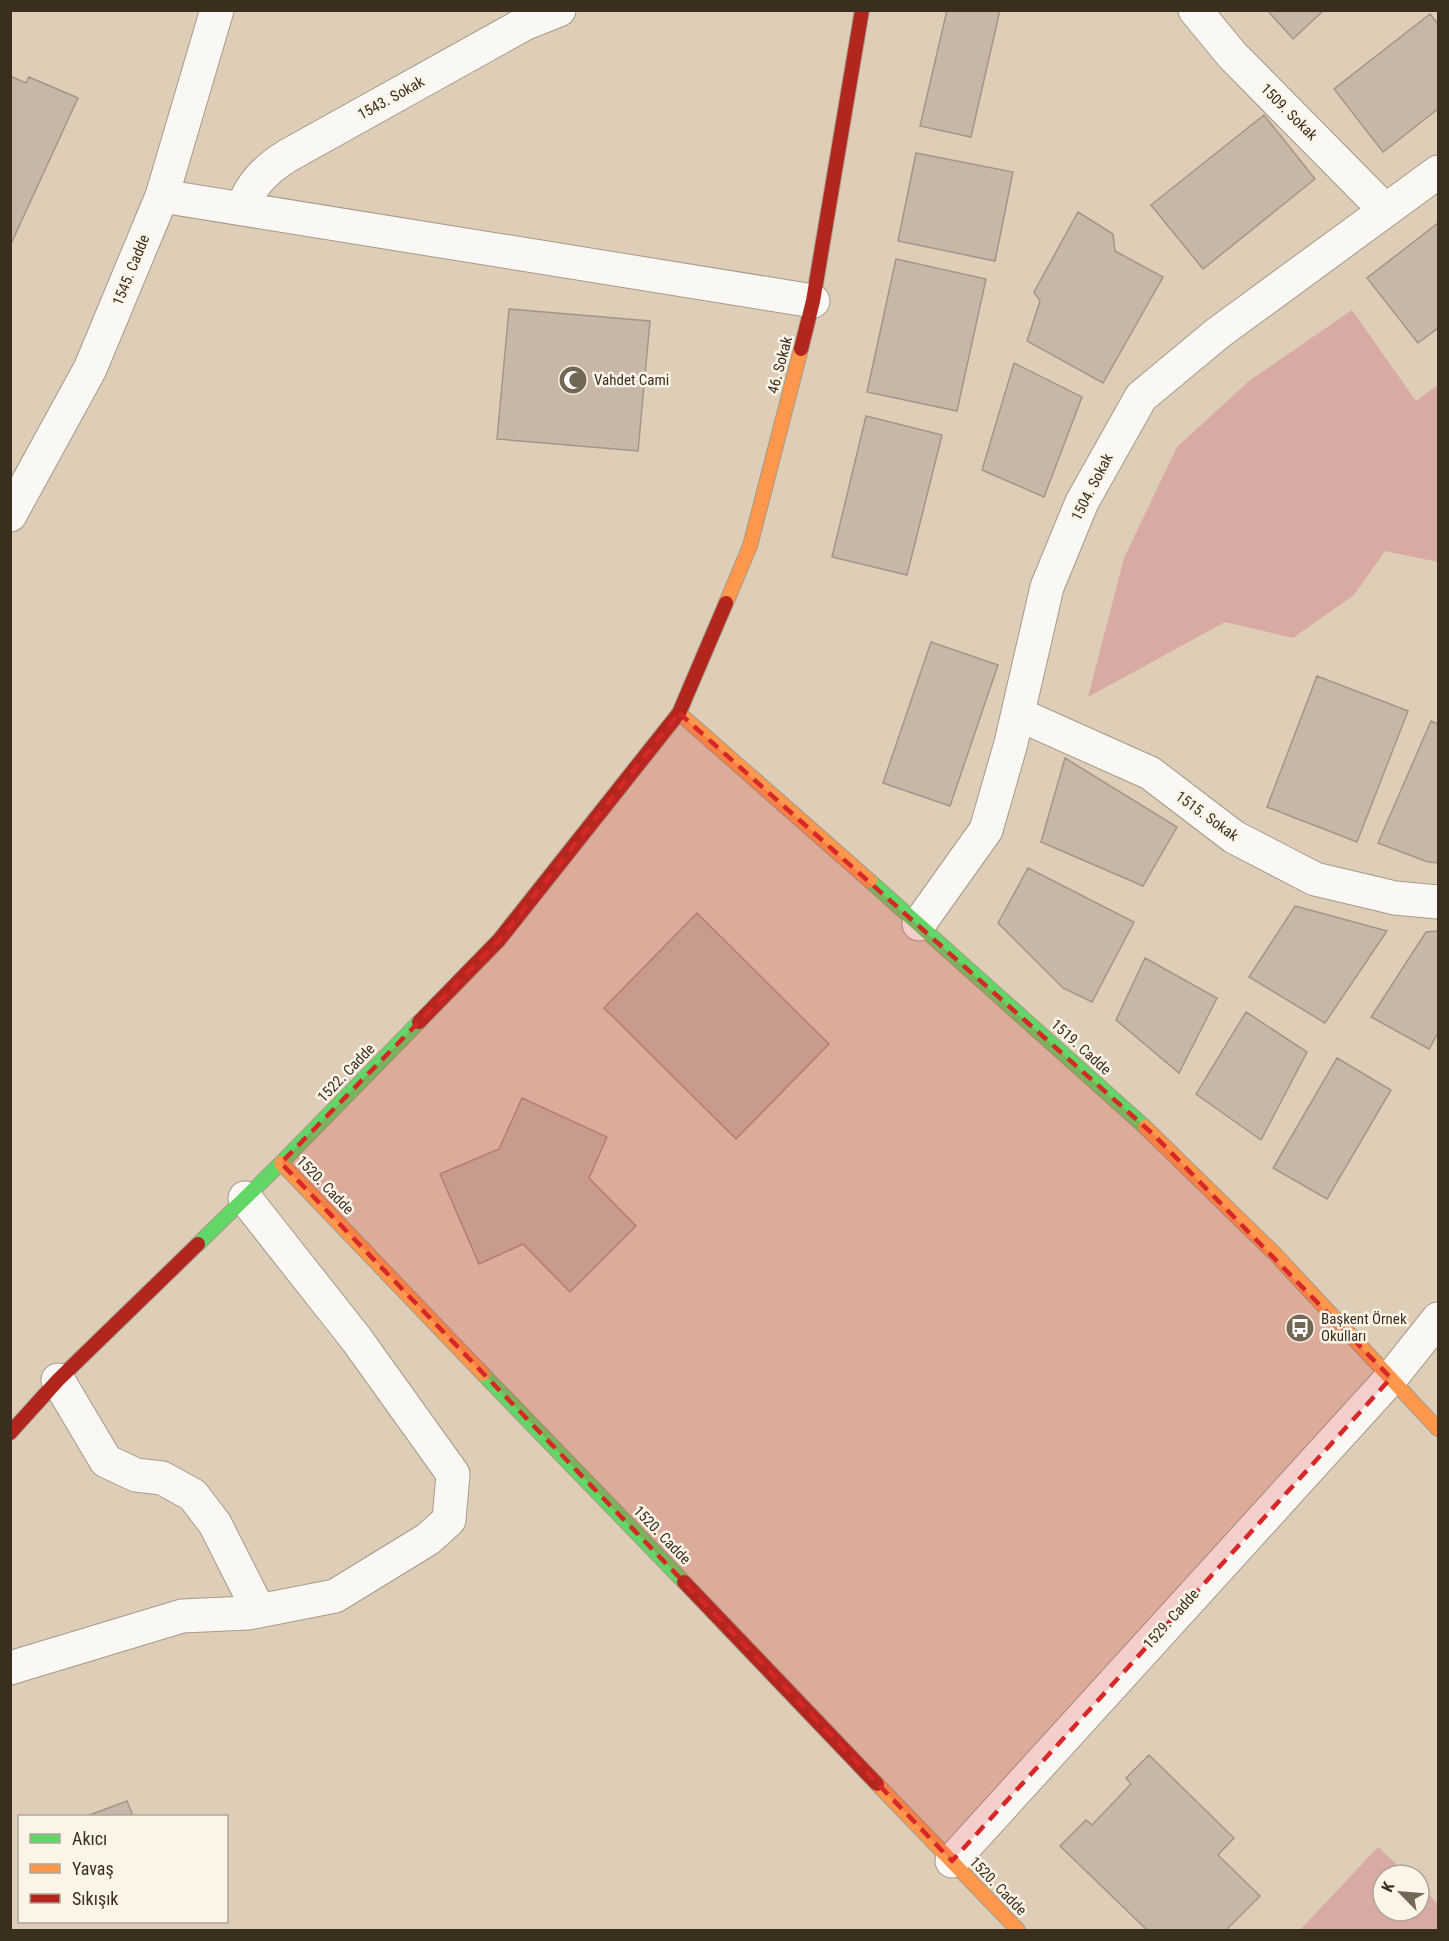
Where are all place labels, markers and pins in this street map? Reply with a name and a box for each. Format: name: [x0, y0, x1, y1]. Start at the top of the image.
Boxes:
mosque icon: Vahdet Cami: [557, 364, 589, 396]
place label: Vahdet Cami: [594, 371, 669, 389]
place label: Başkent Örnek Okulları: [1321, 1310, 1407, 1345]
bus stop icon: Başkent Örnek Okulları: [1284, 1312, 1316, 1344]

